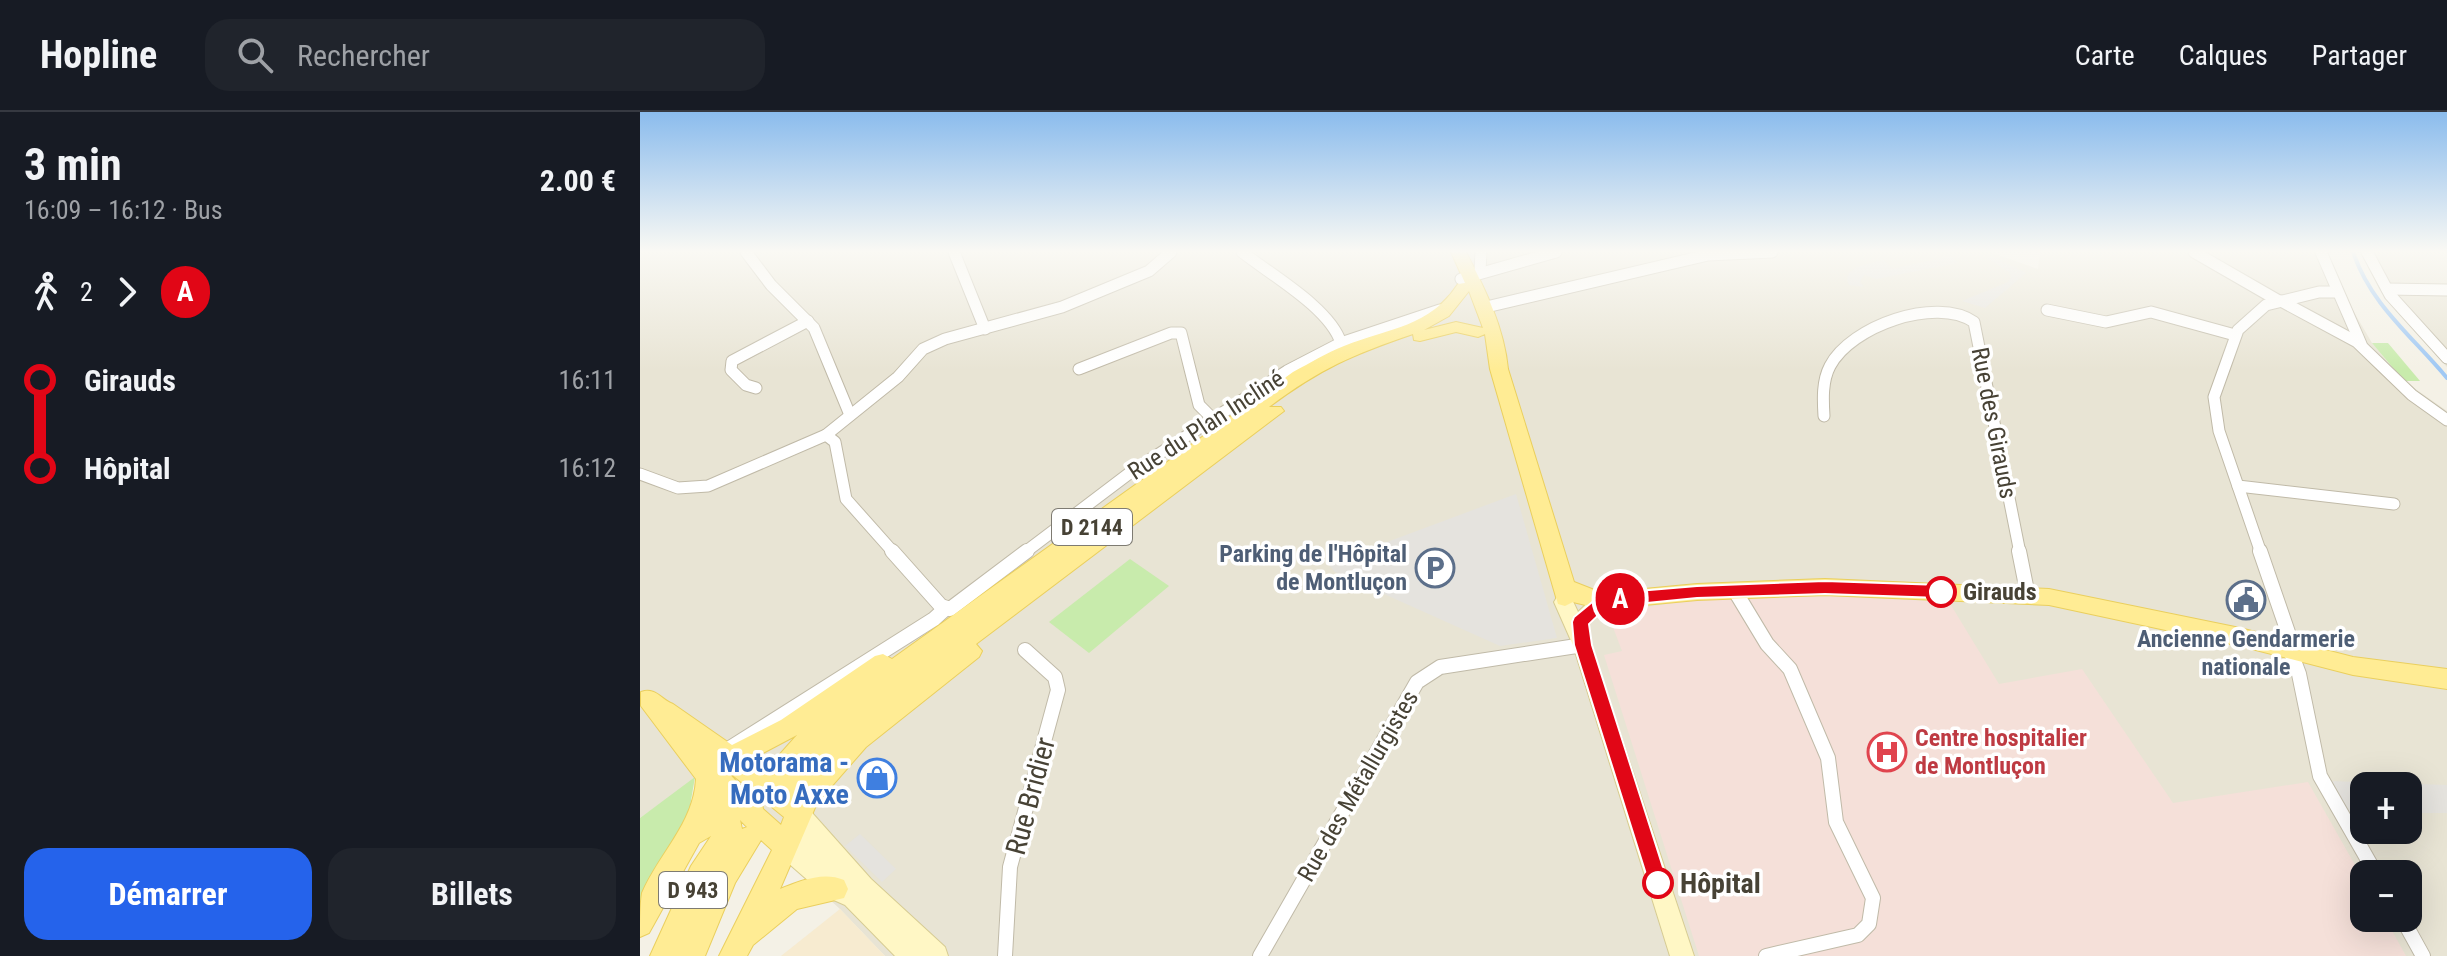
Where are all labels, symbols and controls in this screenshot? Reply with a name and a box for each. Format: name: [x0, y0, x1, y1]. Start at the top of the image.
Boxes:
search box: [205, 19, 765, 91]
text: Hopline: [40, 33, 157, 77]
icon: search: [233, 33, 277, 77]
text: Rechercher: [297, 38, 430, 73]
text: Carte: [2075, 39, 2135, 72]
text: Calques: [2179, 39, 2268, 72]
text: Partager: [2312, 39, 2407, 72]
text: 3 min: [24, 139, 122, 191]
text: 2.00 €: [540, 163, 616, 198]
text: 16:09 – 16:12 · Bus: [24, 195, 223, 225]
icon: walk: [24, 270, 68, 314]
icon: forward: [105, 270, 149, 314]
text: A: [177, 275, 194, 308]
text: 2: [80, 277, 93, 307]
street label: Rue des Girauds: [1966, 345, 2022, 501]
text: Girauds: [84, 363, 176, 398]
street label: Rue du Plan Incliné: [1123, 364, 1289, 486]
text: 16:11: [559, 365, 616, 395]
text: Hôpital: [84, 451, 171, 486]
text: 16:12: [559, 453, 616, 483]
road number: D 2144: [1052, 509, 1132, 545]
place label: Parking de l'Hôpital de Montluçon: [1219, 540, 1407, 596]
parking icon: Parking de l'Hôpital de Montluçon: [1414, 547, 1456, 589]
line badge: A: [1594, 573, 1646, 625]
marker: Girauds: [1926, 577, 1956, 607]
place label: Girauds: [1963, 578, 2037, 606]
public building icon: Ancienne Gendarmerie nationale: [2225, 579, 2267, 621]
text: A: [1612, 582, 1628, 615]
place label: Ancienne Gendarmerie nationale: [2137, 625, 2355, 681]
street label: Rue des Métallurgistes: [1292, 685, 1424, 887]
place label: Centre hospitalier de Montluçon: [1915, 724, 2087, 780]
hospital icon: Centre hospitalier de Montluçon: [1866, 731, 1908, 773]
street label: Rue Bridier: [999, 734, 1062, 858]
place label: Motorama - Moto Axxe: [719, 746, 849, 811]
shop icon: Motorama - Moto Axxe: [856, 757, 898, 799]
map controls: [2350, 772, 2422, 932]
button: +: [2350, 772, 2422, 844]
button: Démarrer: [24, 848, 312, 940]
button: Billets: [328, 848, 616, 940]
button: −: [2350, 860, 2422, 932]
place label: Hôpital: [1680, 867, 1761, 900]
marker: Hôpital: [1643, 868, 1673, 898]
road number: D 943: [659, 872, 727, 908]

